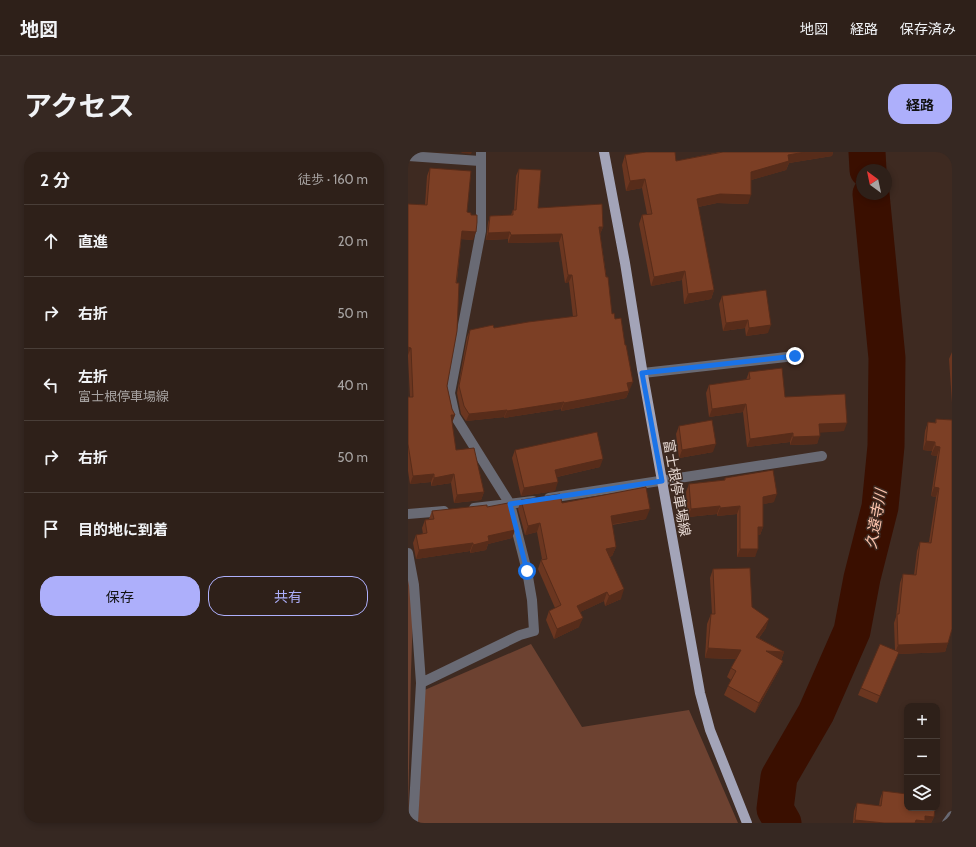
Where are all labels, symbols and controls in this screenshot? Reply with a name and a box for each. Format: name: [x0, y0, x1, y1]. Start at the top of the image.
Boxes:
text: 地図: [20, 18, 58, 41]
text: 地図: [800, 20, 828, 38]
text: 経路: [850, 20, 878, 38]
text: 保存済み: [900, 20, 956, 38]
button: 経路: [888, 84, 952, 124]
text: アクセス: [24, 89, 135, 123]
north arrow: [856, 164, 892, 200]
text: 2 分: [40, 170, 70, 190]
text: 徒歩 · 160 m: [298, 171, 368, 187]
icon: ahead: [40, 230, 62, 252]
text: 直進: [78, 233, 108, 251]
text: 20 m: [338, 233, 368, 249]
icon: right: [40, 302, 62, 324]
text: 右折: [78, 305, 108, 323]
text: 50 m: [338, 305, 368, 321]
route end: [786, 347, 804, 365]
text: 左折: [78, 368, 108, 386]
icon: left: [40, 374, 62, 396]
text: 40 m: [337, 377, 368, 393]
text: 富士根停車場線: [78, 388, 169, 404]
street label: 富士根停車場線: [660, 438, 694, 538]
icon: right: [40, 446, 62, 468]
text: 右折: [78, 449, 108, 467]
text: 50 m: [338, 449, 368, 465]
water label: 久遠寺川: [862, 486, 890, 550]
icon: arrive: [40, 518, 62, 540]
text: 目的地に到着: [78, 521, 168, 539]
route start: [518, 562, 536, 580]
button: 保存: [40, 576, 200, 616]
button: 共有: [208, 576, 368, 616]
map controls: [904, 703, 940, 811]
button: +: [904, 703, 940, 739]
button: −: [904, 739, 940, 775]
button: layers: [904, 775, 940, 811]

